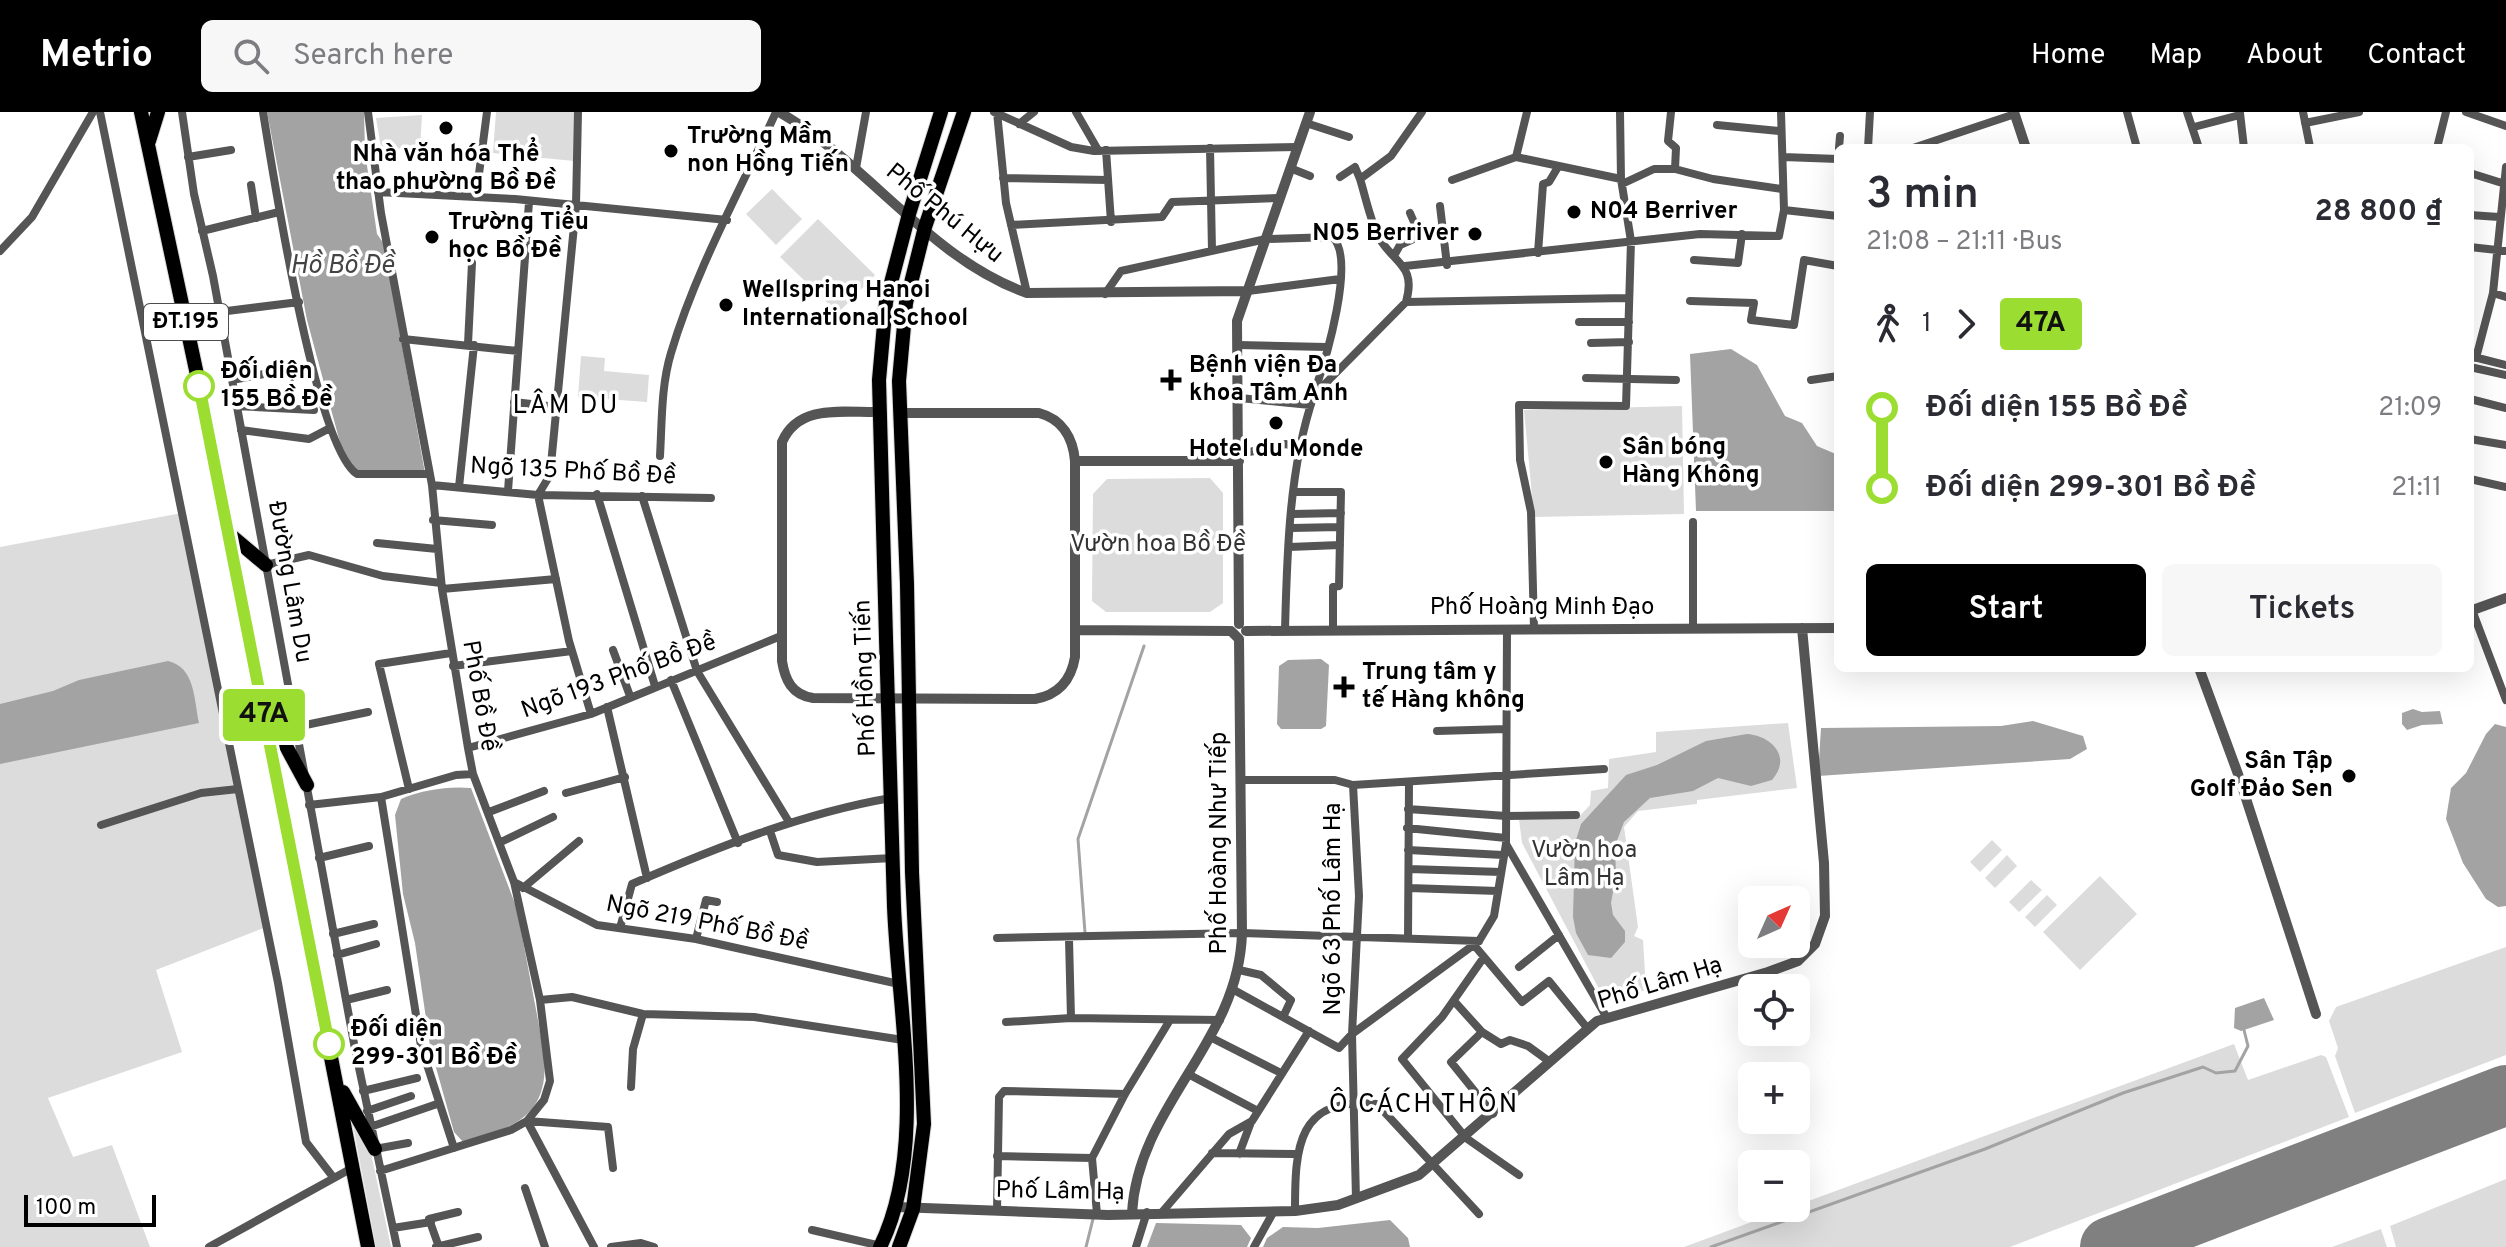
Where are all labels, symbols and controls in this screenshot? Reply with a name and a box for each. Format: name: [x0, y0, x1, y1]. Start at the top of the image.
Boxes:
search box: [201, 20, 761, 92]
text: Metrio: [40, 32, 153, 81]
icon: search: [229, 34, 273, 78]
text: Search here: [293, 38, 453, 75]
text: Home: [2031, 38, 2105, 74]
text: Map: [2149, 38, 2202, 74]
text: About: [2246, 38, 2323, 74]
text: Contact: [2367, 38, 2466, 74]
marker: Nhà văn hóa Thể thao phường Bồ Đề: [437, 119, 455, 137]
place label: Trường Mầm non Hồng Tiến: [687, 121, 849, 180]
place label: Nhà văn hóa Thể thao phường Bồ Đề: [336, 137, 557, 198]
marker: Trường Mầm non Hồng Tiến: [662, 142, 680, 160]
street label: Phố Phú Hựu: [879, 157, 1010, 271]
text: 3 min: [1866, 168, 1979, 224]
text: 28 800 ₫: [2315, 194, 2442, 231]
place label: N04 Berriver: [1590, 197, 1737, 227]
marker: N04 Berriver: [1565, 203, 1583, 221]
place label: Trường Tiểu học Bồ Đề: [448, 205, 589, 266]
place label: N05 Berriver: [1312, 219, 1459, 249]
marker: N05 Berriver: [1466, 225, 1484, 243]
text: 21:08 – 21:11 · Bus: [1866, 226, 2062, 259]
marker: Trường Tiểu học Bồ Đề: [423, 228, 441, 246]
water label: Hồ Bồ Đề: [290, 249, 396, 283]
place label: Wellspring Hanoi International School: [742, 276, 968, 334]
marker: Wellspring Hanoi International School: [717, 296, 735, 314]
icon: walk: [1866, 302, 1910, 346]
icon: forward: [1944, 302, 1988, 346]
road number: ĐT.195: [144, 304, 228, 340]
text: 47A: [2016, 306, 2066, 342]
text: 1: [1922, 308, 1932, 341]
place label: Bệnh viện Đa khoa Tâm Anh: [1189, 351, 1348, 409]
place label: Đối diện 155 Bồ Đề: [221, 356, 333, 415]
marker: Bệnh viện Đa khoa Tâm Anh: [1160, 369, 1182, 391]
marker: Đối diện 155 Bồ Đề: [184, 371, 214, 401]
district label: LÂM DU: [513, 388, 619, 423]
text: Đối diện 155 Bồ Đề: [1926, 390, 2188, 427]
text: 21:09: [2378, 392, 2442, 425]
marker: Hotel du Monde: [1267, 414, 1285, 432]
place label: Sân bóng Hàng Không: [1622, 433, 1760, 491]
place label: Hotel du Monde: [1189, 435, 1363, 465]
street label: Ngõ 135 Phố Bồ Đề: [469, 451, 677, 492]
marker: Sân bóng Hàng Không: [1597, 453, 1615, 471]
text: Đối diện 299-301 Bồ Đề: [1926, 470, 2256, 507]
text: 21:11: [2391, 472, 2442, 505]
street label: Đường Lâm Du: [260, 499, 318, 665]
park label: Vườn hoa Bồ Đề: [1070, 529, 1246, 560]
button: Start: [1866, 564, 2146, 656]
button: Tickets: [2162, 564, 2442, 656]
street label: Phố Hoàng Minh Đạo: [1430, 592, 1654, 623]
street label: Phố Hồng Tiến: [847, 599, 884, 757]
street label: Ngõ 193 Phố Bồ Đề: [517, 627, 721, 726]
street label: Phố Bồ Đề: [454, 638, 505, 754]
place label: Trung tâm y tế Hàng không: [1362, 658, 1525, 716]
marker: Trung tâm y tế Hàng không: [1333, 676, 1355, 698]
line badge: 47A: [218, 689, 310, 741]
text: 47A: [239, 697, 289, 733]
street label: Phố Hoàng Như Tiếp: [1204, 732, 1235, 954]
place label: Sân Tập Golf Đảo Sen: [2190, 747, 2333, 805]
marker: Sân Tập Golf Đảo Sen: [2340, 767, 2358, 785]
street label: Ngõ 63 Phố Lâm Hạ: [1318, 803, 1349, 1015]
park label: Vườn hoa Lâm Hạ: [1531, 836, 1637, 894]
north arrow: [1738, 886, 1810, 958]
map controls: [1738, 886, 1810, 1222]
street label: Ngõ 219 Phố Bồ Đề: [603, 889, 811, 958]
street label: Phố Lâm Hạ: [1594, 950, 1726, 1017]
button: locate: [1738, 974, 1810, 1046]
place label: Đối diện 299-301 Bồ Đề: [351, 1014, 518, 1073]
marker: Đối diện 299-301 Bồ Đề: [314, 1029, 344, 1059]
button: +: [1738, 1062, 1810, 1134]
district label: Ô CÁCH THÔN: [1329, 1087, 1519, 1122]
button: −: [1738, 1150, 1810, 1222]
street label: Phố Lâm Hạ: [995, 1175, 1125, 1208]
scale bar: [24, 1191, 156, 1227]
text: 100 m: [36, 1195, 96, 1222]

